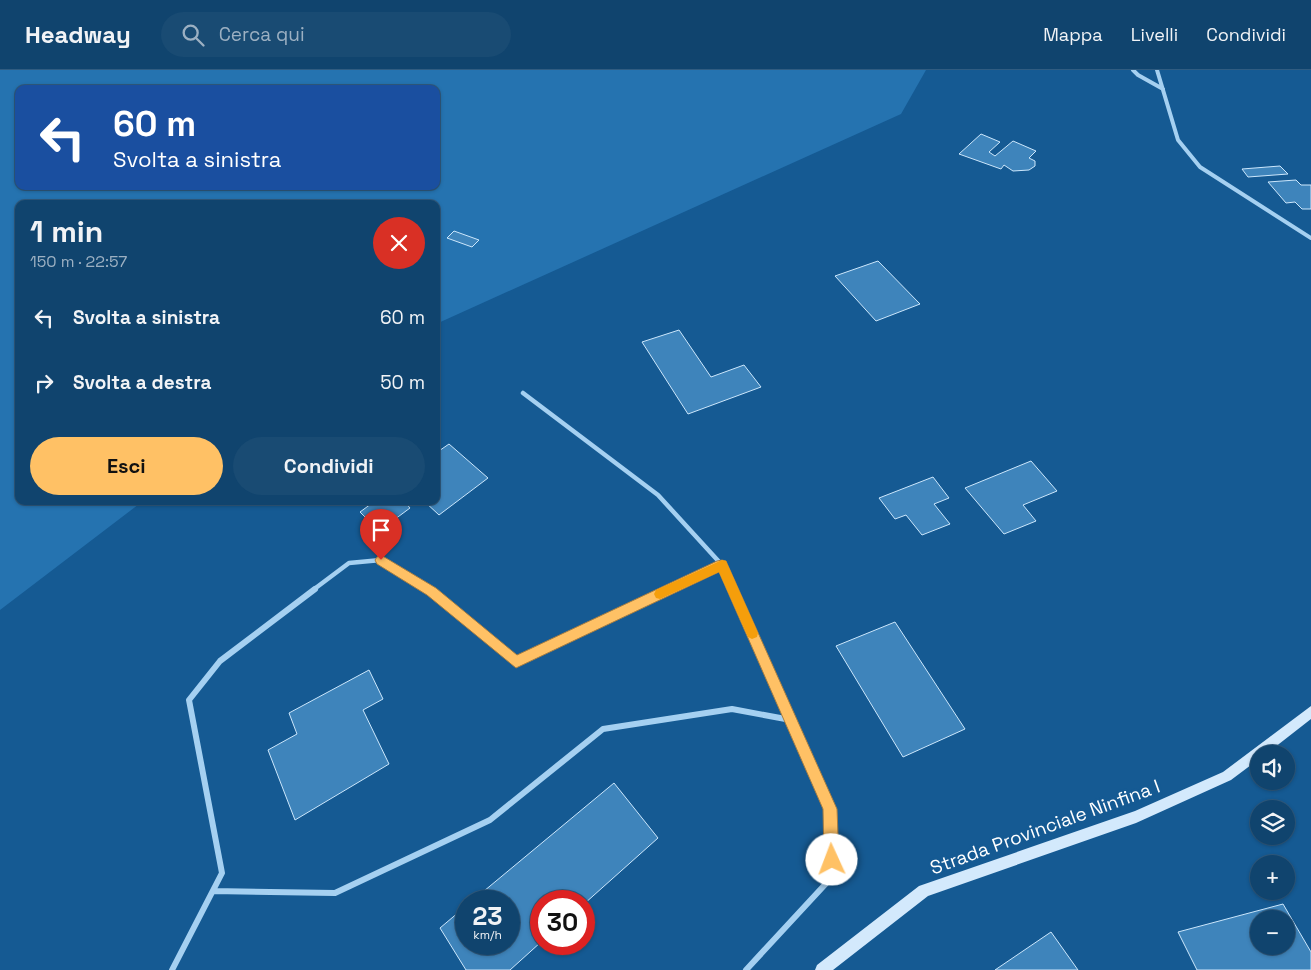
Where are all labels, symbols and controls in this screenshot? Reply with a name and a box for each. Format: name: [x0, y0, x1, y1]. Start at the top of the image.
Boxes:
search box: [161, 12, 511, 57]
text: Headway: [25, 19, 131, 50]
icon: search: [179, 21, 207, 49]
text: Cerca qui: [219, 22, 305, 47]
text: Mappa: [1043, 23, 1103, 46]
text: Livelli: [1131, 23, 1178, 46]
text: Condividi: [1206, 23, 1286, 46]
text: 60 m: [113, 102, 196, 146]
icon: left: [30, 105, 95, 170]
text: Svolta a sinistra: [113, 145, 281, 173]
text: 1 min: [30, 212, 103, 251]
button: close: [373, 217, 425, 269]
text: 150 m · 22:57: [30, 251, 127, 272]
icon: left: [30, 304, 58, 332]
text: Svolta a sinistra: [73, 305, 220, 330]
text: 60 m: [380, 305, 425, 330]
icon: right: [30, 369, 58, 397]
text: Svolta a destra: [73, 370, 211, 395]
text: 50 m: [380, 370, 425, 395]
button: Esci: [30, 437, 223, 495]
button: Condividi: [233, 437, 425, 495]
pin: [360, 509, 402, 560]
icon: arrive: [367, 516, 395, 544]
map controls: [1250, 745, 1295, 955]
button: sound: [1250, 745, 1295, 790]
street label: Strada Provinciale Ninfina I: [926, 774, 1164, 880]
button: layers: [1250, 800, 1295, 845]
position arrow: [805, 833, 857, 885]
button: +: [1250, 855, 1295, 900]
speed limit sign: 30: [530, 890, 595, 955]
text: 23: [472, 900, 503, 932]
button: −: [1250, 910, 1295, 955]
text: km/h: [473, 927, 502, 943]

